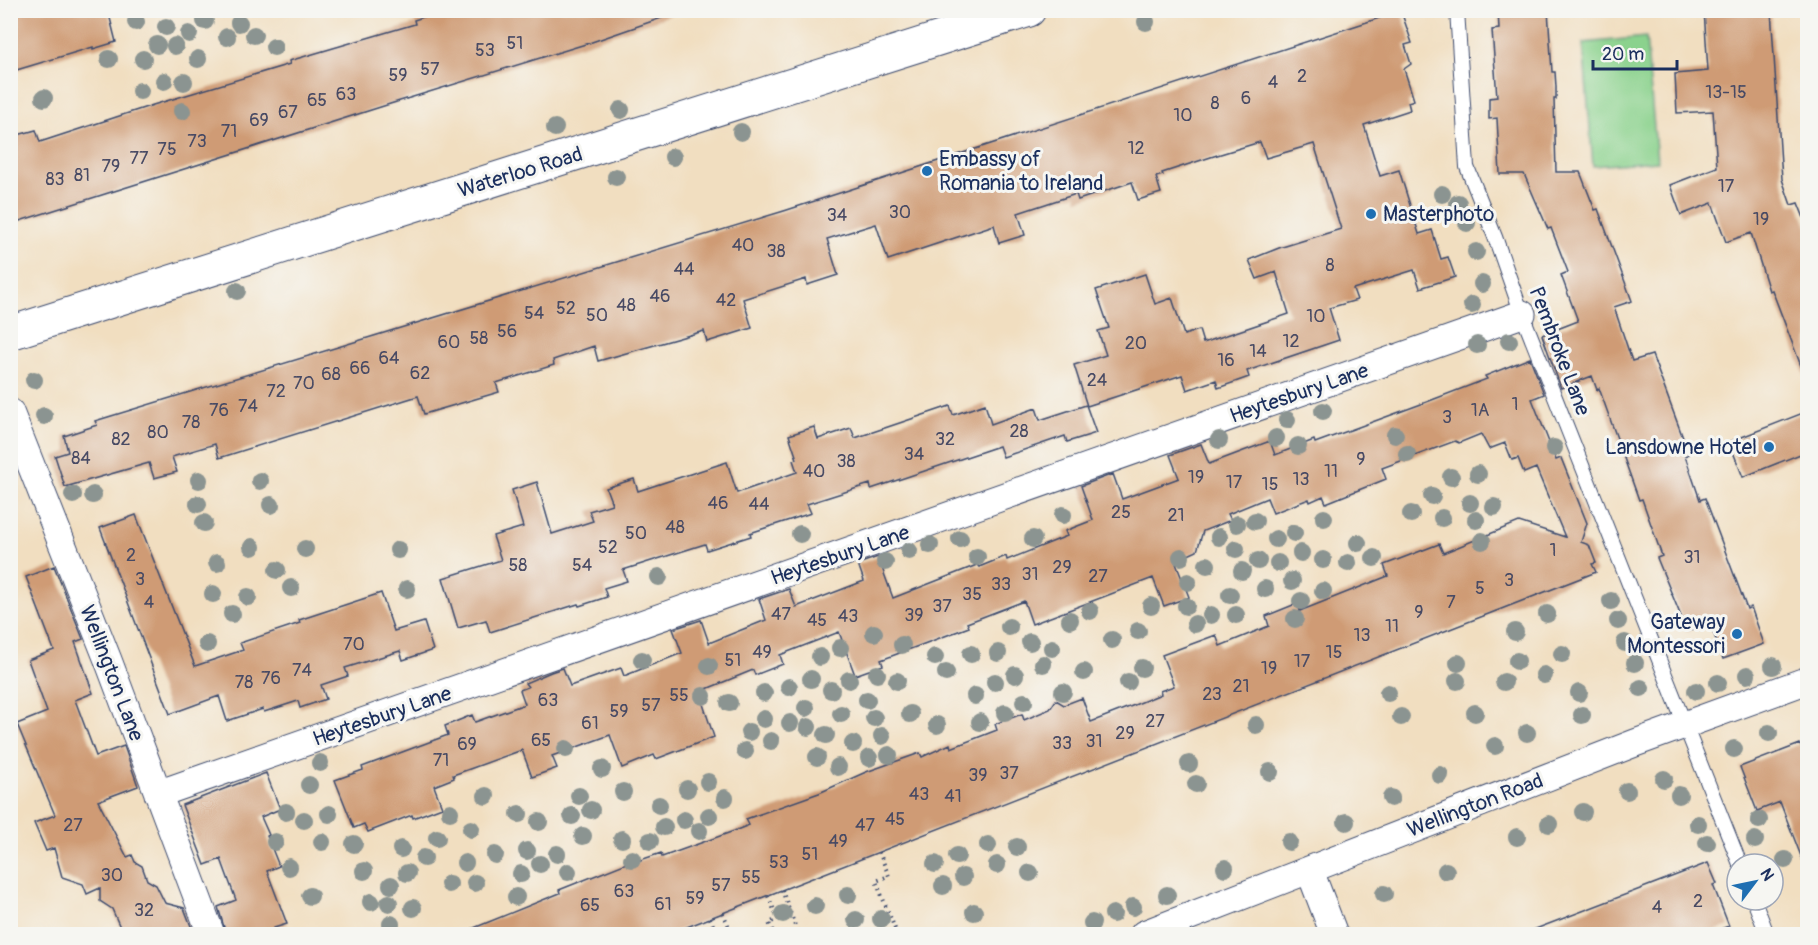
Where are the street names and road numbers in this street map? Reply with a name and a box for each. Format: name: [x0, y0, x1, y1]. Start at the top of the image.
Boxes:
street label: Waterloo Road: [455, 141, 586, 204]
street label: Pembroke Lane: [1523, 283, 1597, 420]
street label: Heytesbury Lane: [1226, 357, 1373, 430]
street label: Heytesbury Lane: [767, 519, 914, 592]
street label: Wellington Lane: [73, 601, 150, 746]
street label: Heytesbury Lane: [309, 680, 456, 753]
street label: Wellington Road: [1403, 767, 1547, 844]

